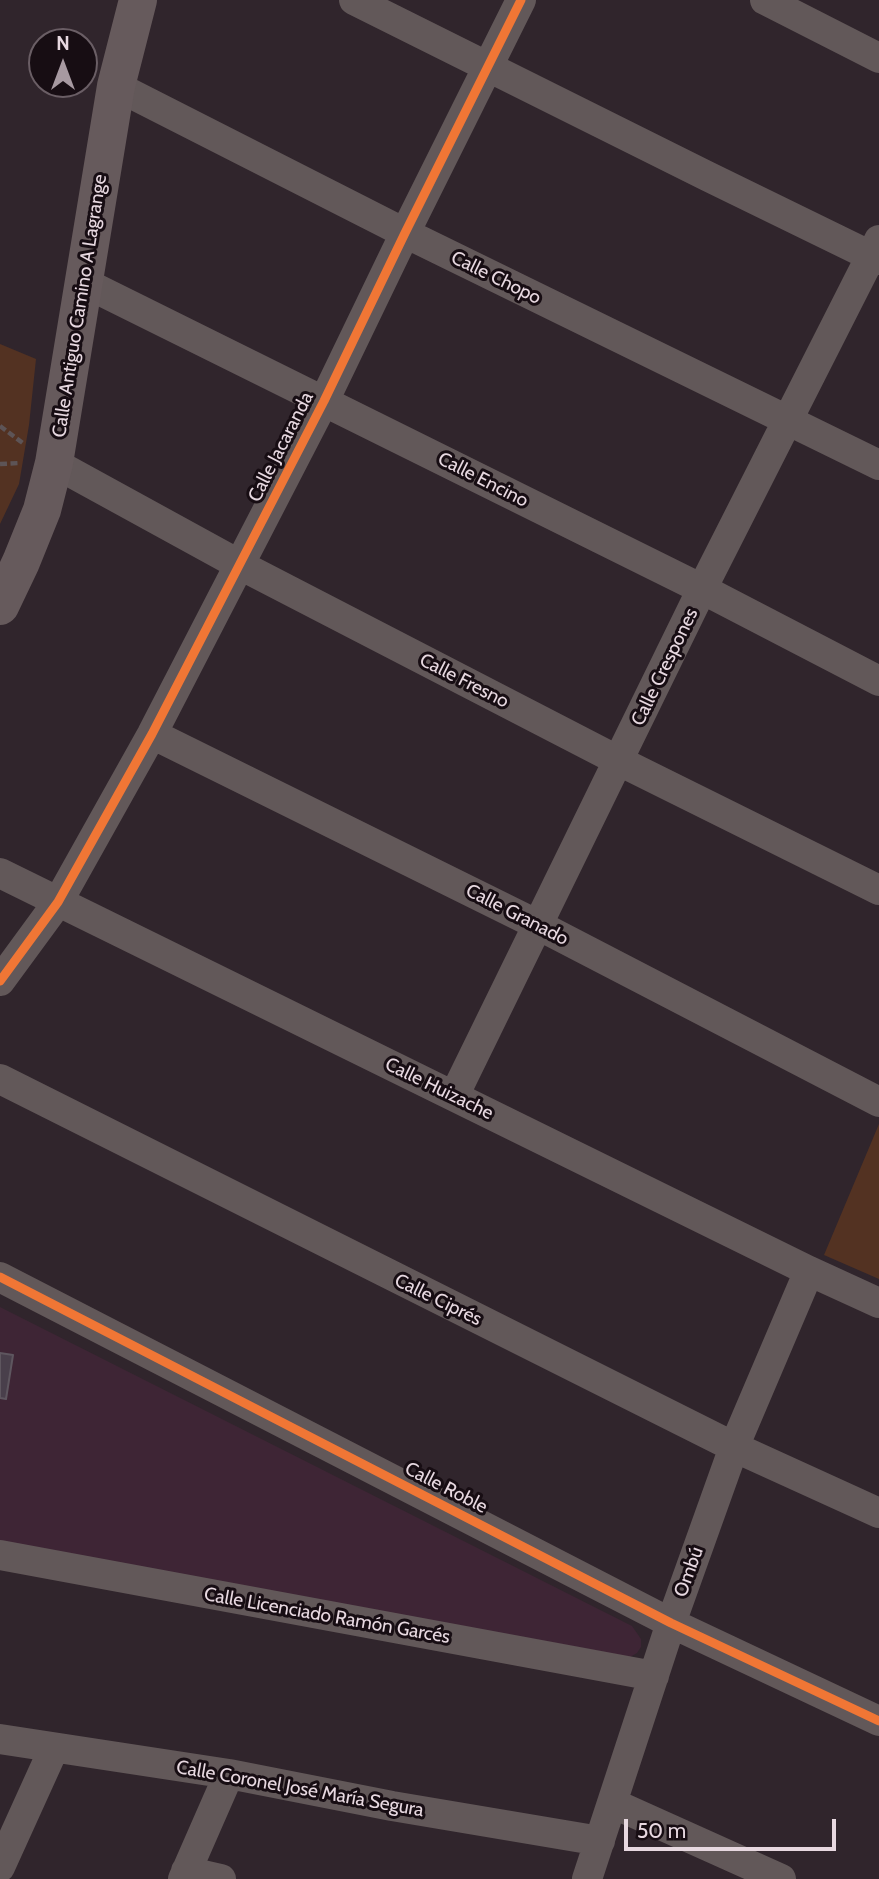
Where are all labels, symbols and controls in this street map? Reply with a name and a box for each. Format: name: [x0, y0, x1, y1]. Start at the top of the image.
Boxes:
north arrow: [28, 28, 98, 98]
text: N: [56, 32, 70, 55]
street label: Calle Antiguo Camino A Lagrange: [48, 173, 112, 439]
street label: Calle Chopo: [447, 246, 545, 310]
street label: Calle Jacaranda: [243, 388, 319, 506]
street label: Calle Encino: [434, 448, 532, 512]
street label: Calle Crespones: [627, 605, 703, 729]
street label: Calle Fresno: [416, 649, 512, 713]
street label: Calle Granado: [462, 879, 572, 951]
street label: Calle Huizache: [381, 1053, 497, 1125]
street label: Calle Ciprés: [391, 1269, 485, 1331]
street label: Calle Roble: [401, 1457, 491, 1519]
street label: Ombú: [669, 1544, 709, 1600]
street label: Calle Licenciado Ramón Garcés: [202, 1583, 452, 1649]
street label: Calle Coronel José María Segura: [174, 1756, 426, 1822]
scale bar: [627, 1806, 839, 1850]
text: 50 m: [637, 1818, 686, 1843]

